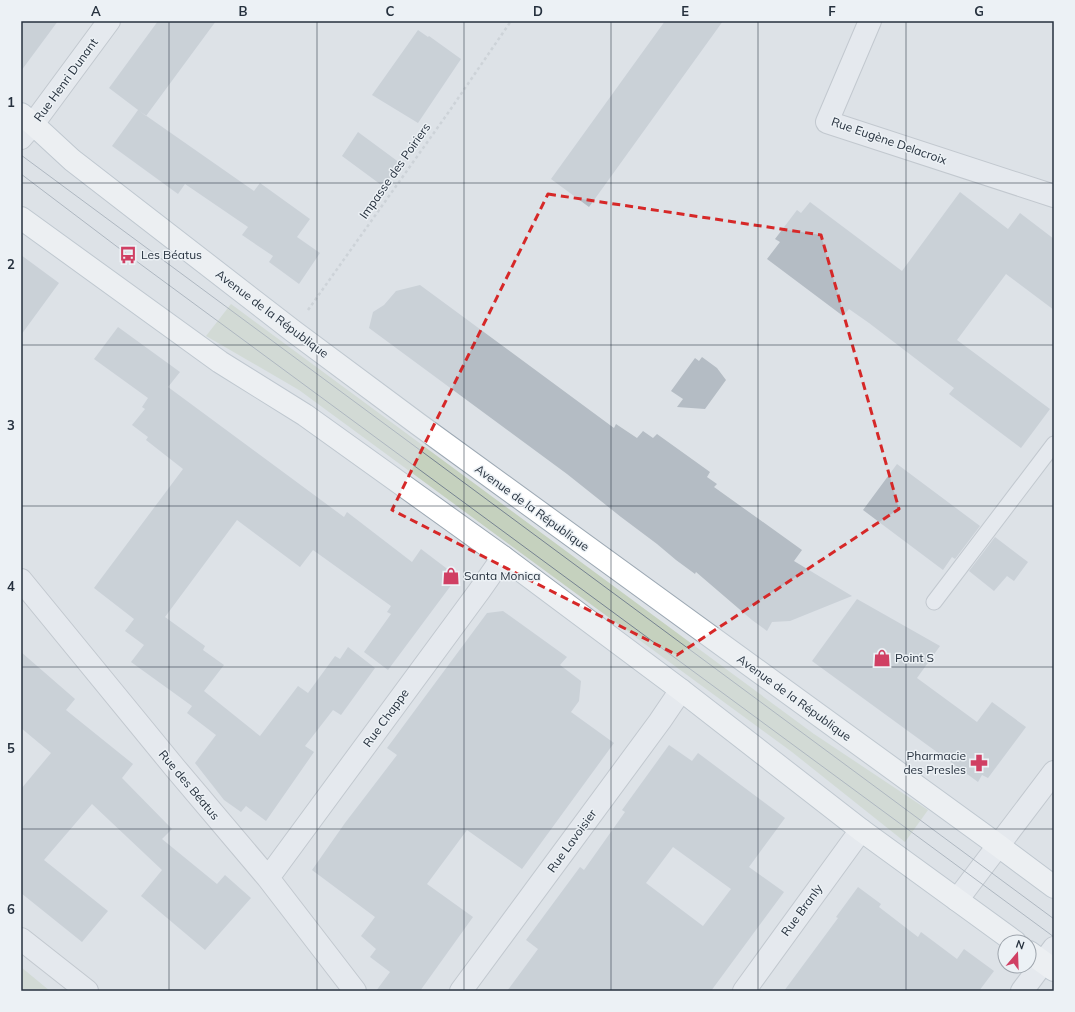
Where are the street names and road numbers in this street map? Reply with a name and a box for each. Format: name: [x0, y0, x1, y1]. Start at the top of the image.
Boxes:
street label: Rue Henri Dunant: [30, 35, 101, 124]
street label: Rue Eugène Delacroix: [829, 114, 949, 168]
street label: Impasse des Poiriers: [356, 120, 433, 222]
street label: Avenue de la République: [213, 266, 332, 361]
street label: Avenue de la République: [472, 461, 592, 554]
street label: Avenue de la République: [734, 651, 854, 744]
street label: Rue Chappe: [359, 686, 412, 750]
street label: Rue des Béatus: [156, 747, 223, 823]
street label: Rue Lavoisier: [544, 806, 600, 875]
street label: Rue Branly: [778, 880, 826, 939]

